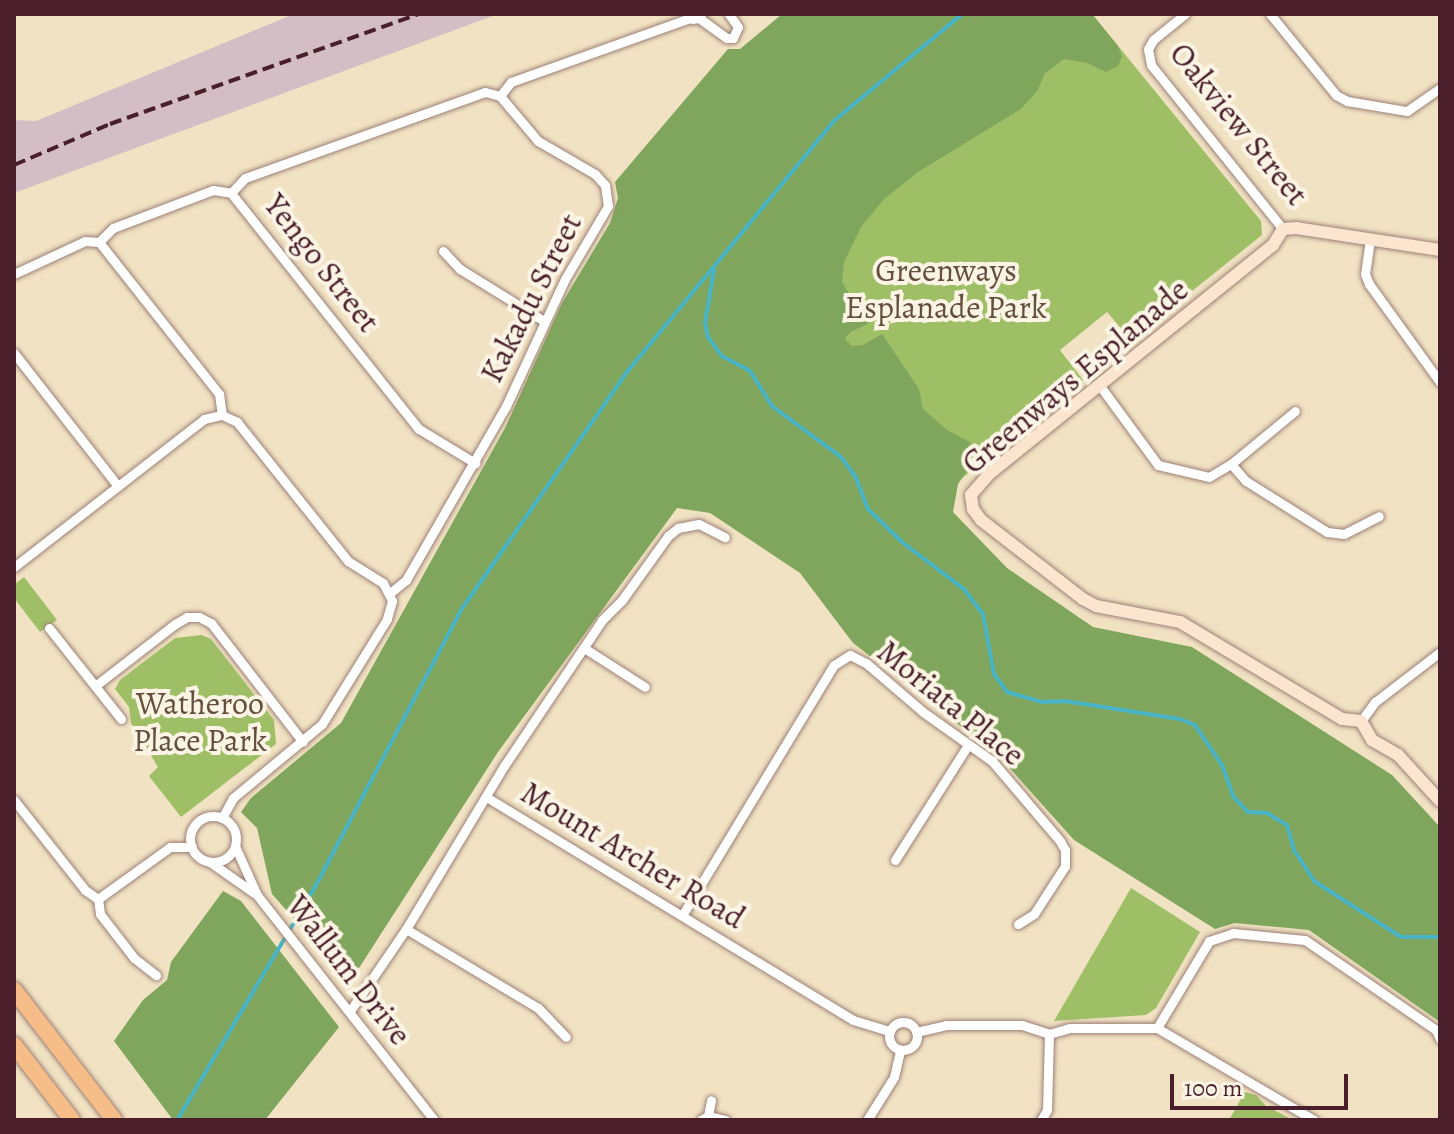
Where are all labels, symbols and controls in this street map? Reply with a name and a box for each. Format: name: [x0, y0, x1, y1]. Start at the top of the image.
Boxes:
street label: Oakview Street: [1162, 35, 1316, 213]
street label: Yengo Street: [256, 186, 388, 340]
street label: Kakadu Street: [472, 207, 590, 389]
park label: Greenways Esplanade Park: [845, 252, 1047, 327]
street label: Greenways Esplanade: [954, 270, 1196, 482]
street label: Moriata Place: [870, 632, 1032, 774]
park label: Watheroo Place Park: [133, 685, 267, 760]
street label: Mount Archer Road: [514, 773, 752, 937]
street label: Wallum Drive: [278, 887, 420, 1053]
scale bar: [1174, 1058, 1352, 1108]
text: 100 m: [1184, 1072, 1243, 1104]

